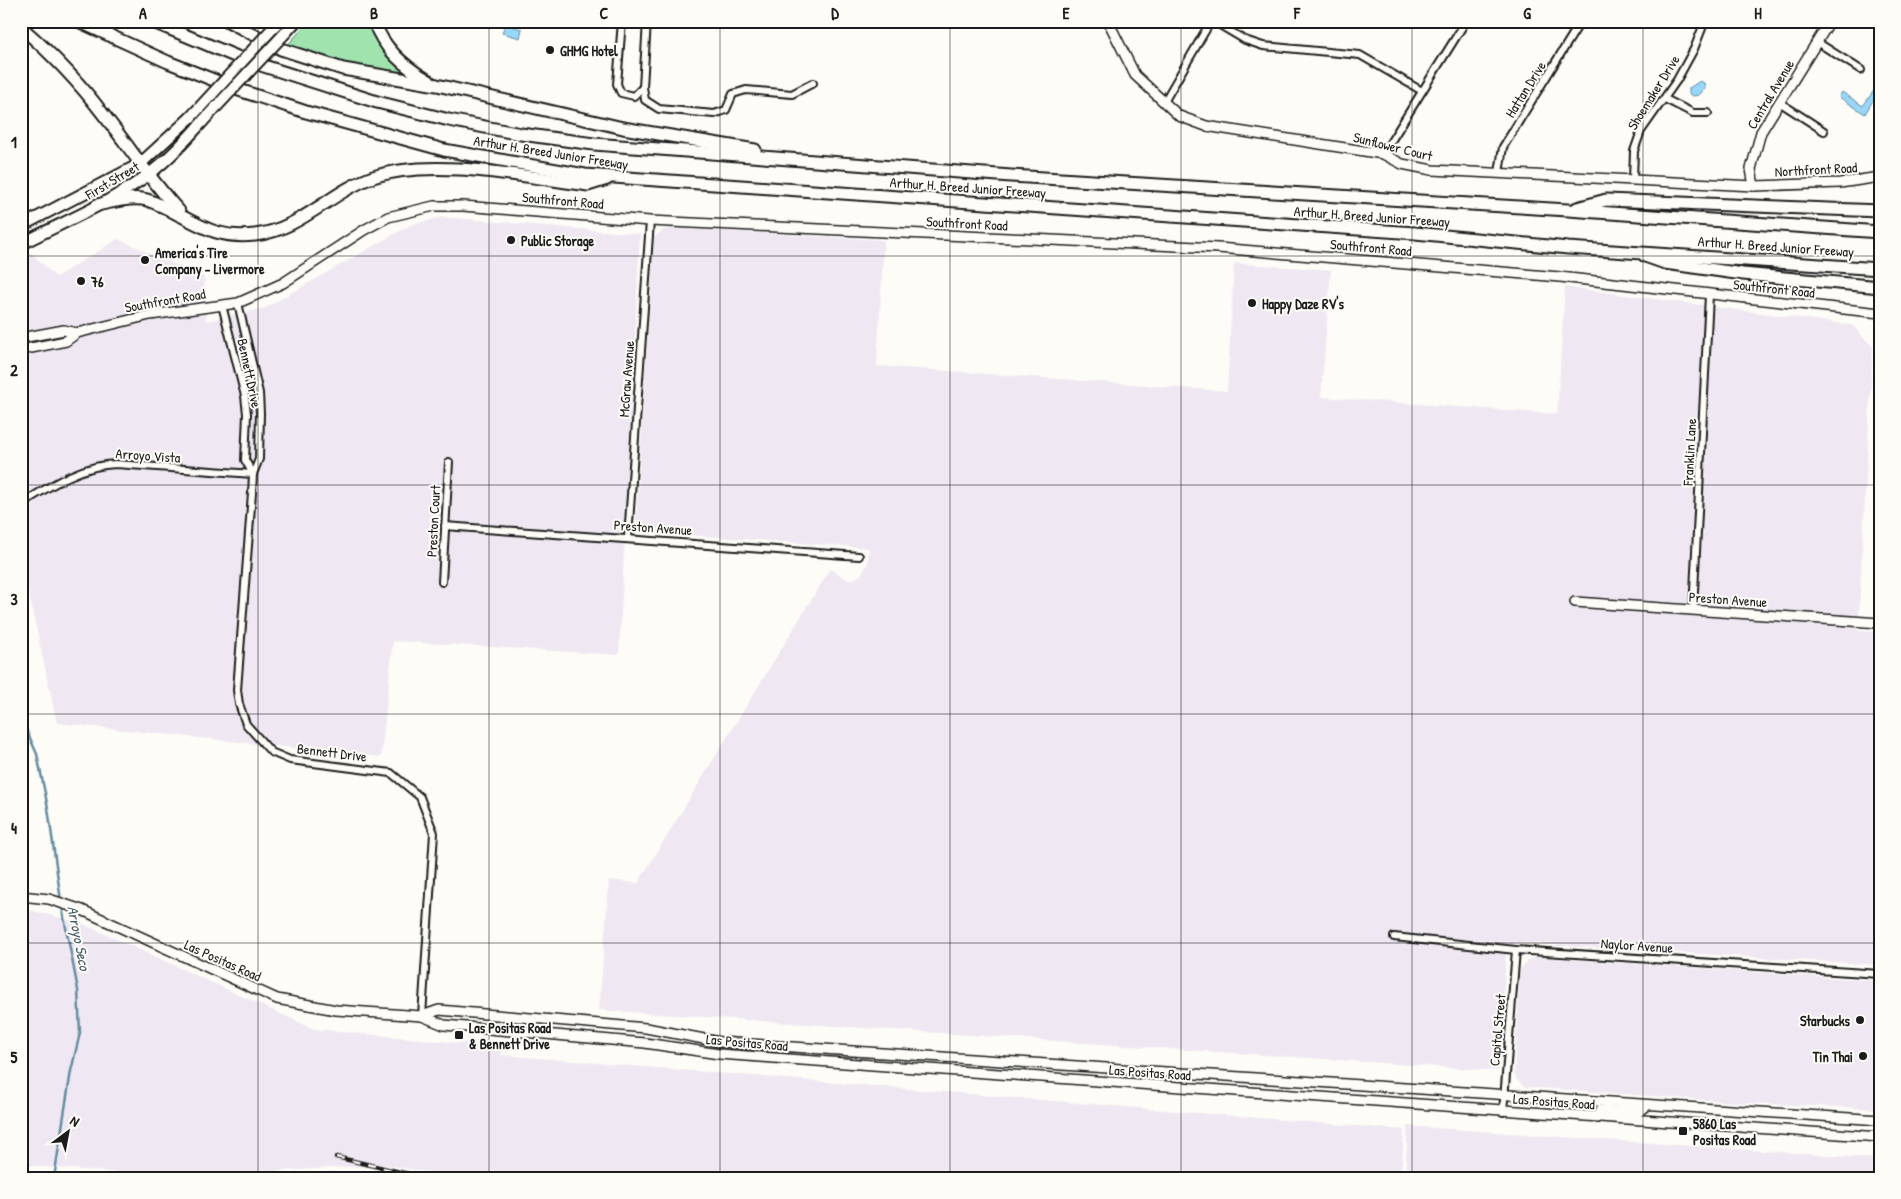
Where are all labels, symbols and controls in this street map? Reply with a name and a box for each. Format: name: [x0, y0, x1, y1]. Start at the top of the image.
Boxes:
text: A: [139, 2, 147, 24]
text: B: [370, 2, 378, 24]
text: C: [600, 2, 609, 24]
text: D: [831, 2, 839, 24]
text: E: [1062, 2, 1070, 24]
text: F: [1293, 2, 1301, 24]
text: G: [1523, 2, 1531, 24]
text: H: [1754, 2, 1762, 24]
place label: GHMG Hotel: [560, 41, 618, 60]
marker: GHMG Hotel: [544, 44, 556, 56]
street label: Shoemaker Drive: [1622, 51, 1684, 133]
street label: Central Avenue: [1742, 55, 1798, 132]
street label: Hattan Drive: [1500, 57, 1550, 121]
street label: Sunflower Court: [1351, 127, 1435, 165]
street label: Arthur H. Breed Junior Freeway: [472, 130, 630, 175]
text: 1: [11, 131, 17, 153]
street label: First Street: [81, 156, 143, 204]
street label: Northfront Road: [1774, 157, 1858, 181]
street label: Arthur H. Breed Junior Freeway: [889, 172, 1047, 203]
street label: Southfront Road: [521, 187, 605, 213]
street label: Arthur H. Breed Junior Freeway: [1293, 201, 1451, 232]
street label: Southfront Road: [926, 211, 1009, 235]
place label: Public Storage: [521, 231, 595, 252]
street label: Arthur H. Breed Junior Freeway: [1697, 231, 1855, 262]
marker: Public Storage: [505, 234, 517, 246]
street label: Southfront Road: [1329, 234, 1413, 260]
place label: America's Tire Company - Livermore: [155, 243, 265, 280]
marker: America's Tire Company - Livermore: [139, 254, 151, 266]
place label: 76: [90, 272, 104, 291]
street label: Southfront Road: [1732, 274, 1816, 302]
marker: 76: [75, 275, 87, 287]
street label: Southfront Road: [123, 283, 207, 316]
place label: Happy Daze RV's: [1262, 294, 1345, 315]
marker: Happy Daze RV's: [1246, 297, 1258, 309]
street label: Bennett Drive: [233, 337, 267, 410]
street label: McGraw Avenue: [614, 340, 638, 418]
text: 2: [10, 359, 18, 381]
street label: Franklin Lane: [1678, 417, 1700, 487]
street label: Arroyo Vista: [115, 443, 181, 468]
street label: Preston Court: [422, 484, 444, 558]
street label: Preston Avenue: [613, 515, 693, 539]
street label: Preston Avenue: [1688, 587, 1768, 611]
text: 3: [10, 588, 18, 610]
street label: Bennett Drive: [296, 738, 368, 766]
text: 4: [11, 817, 17, 839]
water label: Arroyo Seco: [62, 904, 96, 973]
street label: Naylor Avenue: [1600, 933, 1674, 958]
street label: Las Positas Road: [182, 935, 265, 986]
street label: Capitol Street: [1484, 993, 1511, 1067]
place label: Starbucks: [1800, 1011, 1851, 1030]
marker: Starbucks: [1854, 1014, 1866, 1026]
place label: Las Positas Road & Bennett Drive: [469, 1018, 552, 1053]
marker: Las Positas Road & Bennett Drive: [453, 1029, 465, 1041]
street label: Las Positas Road: [705, 1029, 789, 1055]
text: 5: [11, 1046, 18, 1068]
place label: Tin Thai: [1812, 1047, 1853, 1066]
marker: Tin Thai: [1857, 1050, 1869, 1062]
street label: Las Positas Road: [1108, 1060, 1192, 1084]
street label: Las Positas Road: [1512, 1089, 1596, 1113]
north arrow: [42, 1106, 92, 1156]
text: N: [67, 1111, 84, 1131]
place label: 5860 Las Positas Road: [1693, 1114, 1756, 1149]
marker: 5860 Las Positas Road: [1677, 1125, 1689, 1137]

